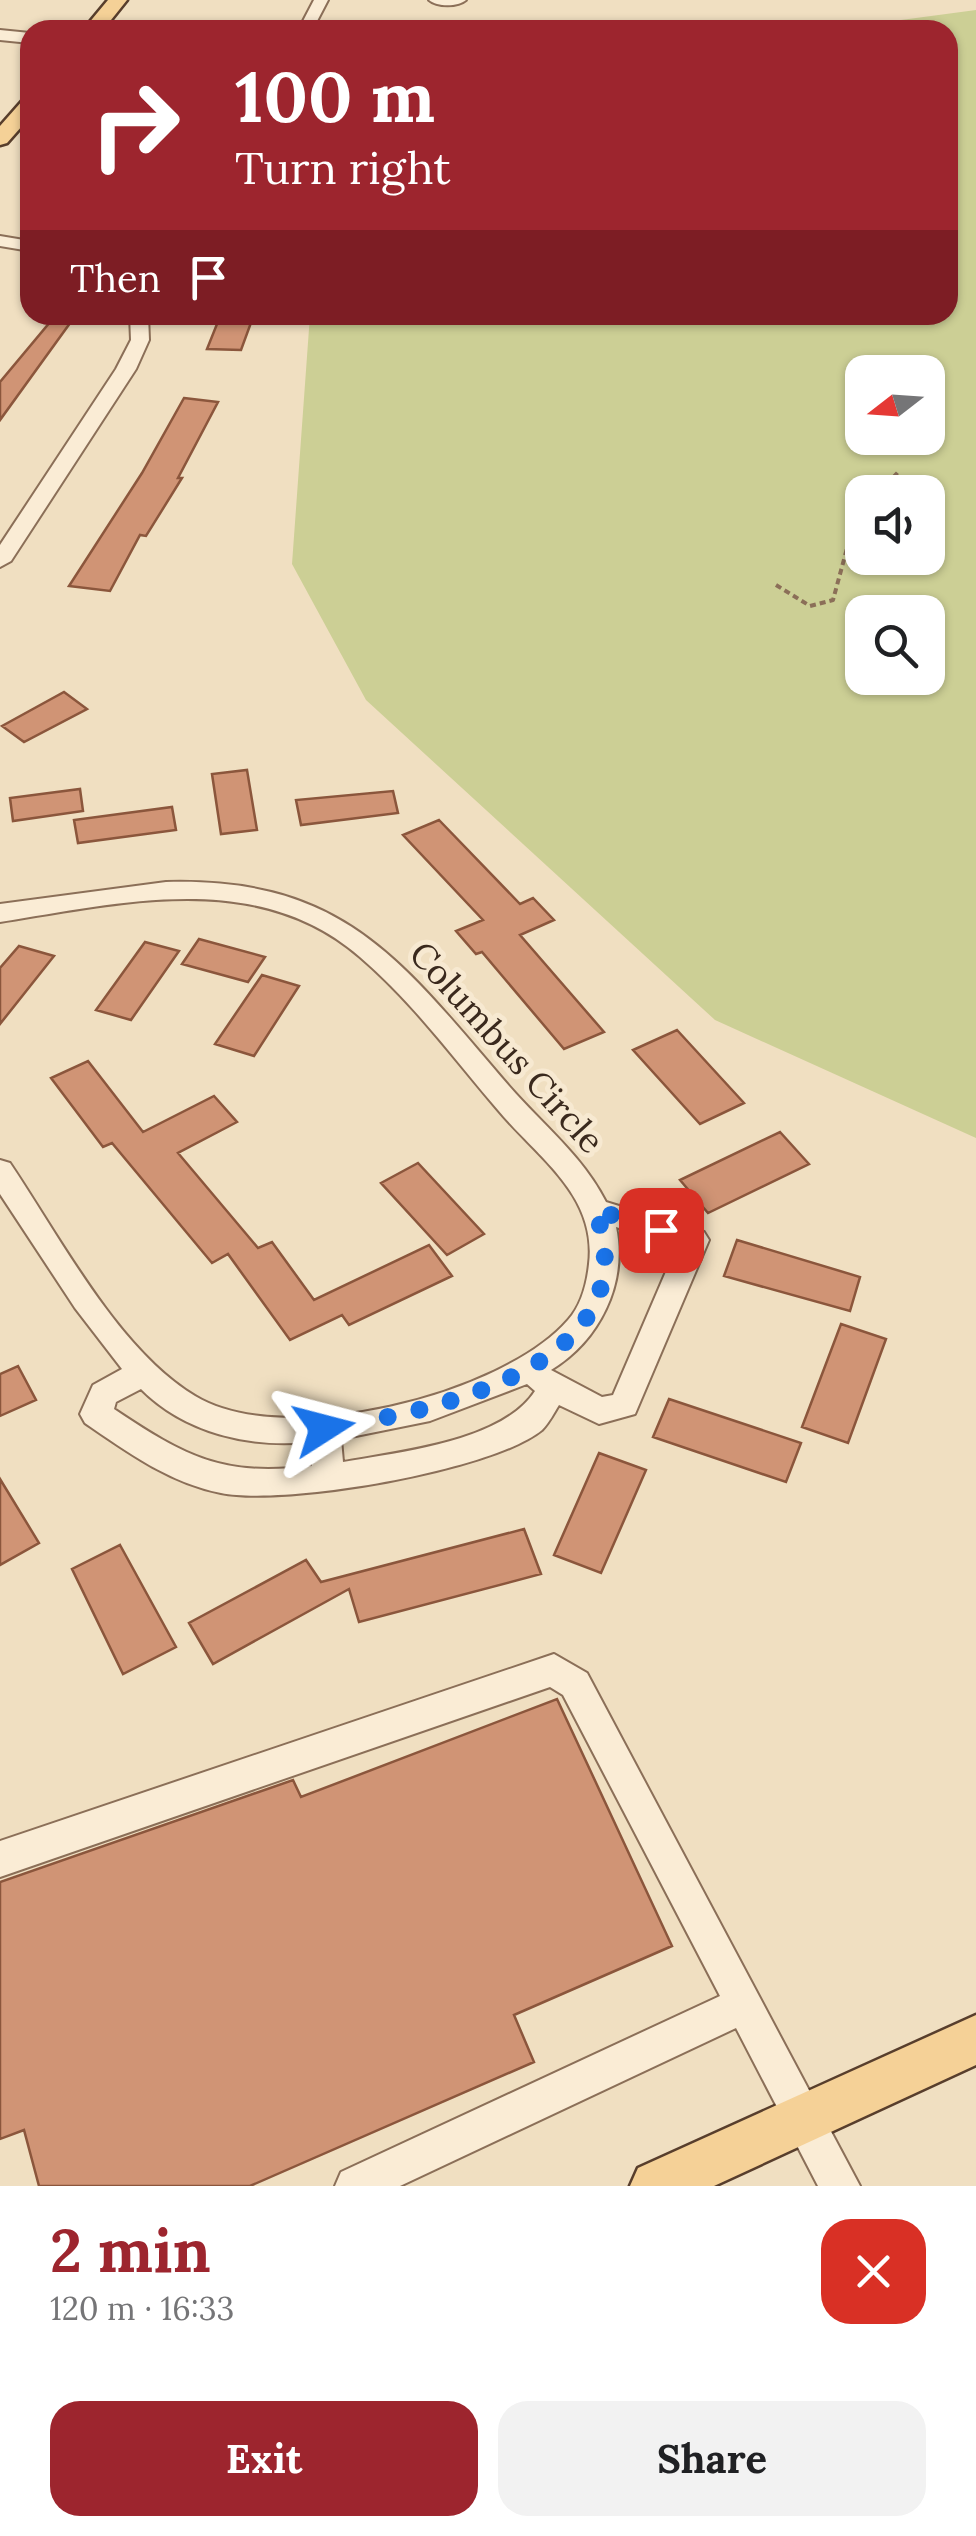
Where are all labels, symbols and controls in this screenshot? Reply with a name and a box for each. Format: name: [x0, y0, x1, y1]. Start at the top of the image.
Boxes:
text: 100 m: [235, 52, 435, 141]
icon: right: [70, 60, 200, 190]
text: Turn right: [235, 139, 451, 196]
icon: arrive: [181, 250, 236, 305]
text: Then: [70, 254, 161, 302]
north arrow: [845, 355, 945, 455]
map controls: [845, 355, 945, 695]
button: sound: [845, 475, 945, 575]
button: search: [845, 595, 945, 695]
street label: Columbus Circle: [400, 932, 614, 1162]
pin: [619, 1188, 704, 1273]
icon: arrive: [634, 1203, 689, 1258]
position arrow: [272, 1376, 376, 1480]
text: 2 min: [50, 2212, 211, 2288]
button: close: [821, 2219, 926, 2324]
text: 120 m · 16:33: [50, 2288, 234, 2329]
button: Exit: [50, 2401, 478, 2516]
button: Share: [498, 2401, 926, 2516]

